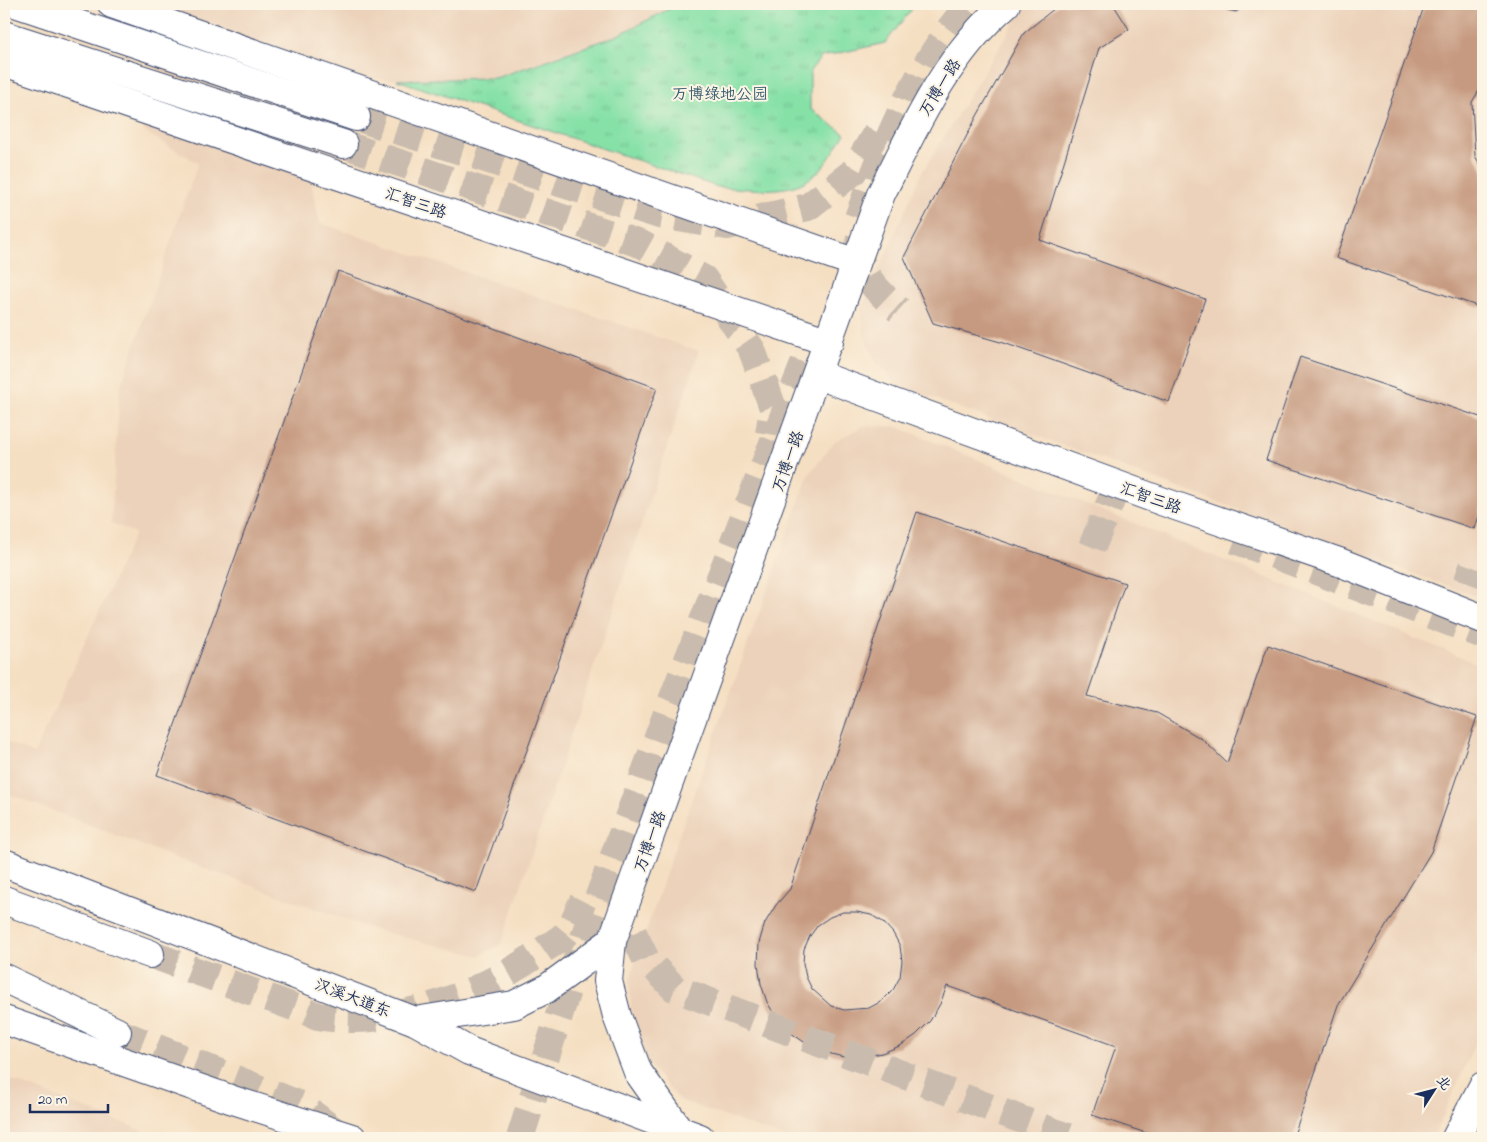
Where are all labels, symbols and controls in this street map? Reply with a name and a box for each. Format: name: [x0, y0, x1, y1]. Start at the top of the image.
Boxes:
street label: 万博一路: [914, 55, 968, 122]
park label: 万博绿地公园: [672, 83, 768, 107]
street label: 汇智三路: [381, 182, 450, 226]
street label: 万博一路: [767, 428, 811, 496]
street label: 汇智三路: [1116, 477, 1184, 521]
street label: 万博一路: [629, 808, 673, 876]
street label: 汉溪大道东: [311, 973, 394, 1024]
north arrow: [1410, 1064, 1460, 1114]
text: 北: [1431, 1071, 1456, 1095]
scale bar: [30, 1082, 108, 1114]
text: 20 m: [38, 1089, 68, 1111]

